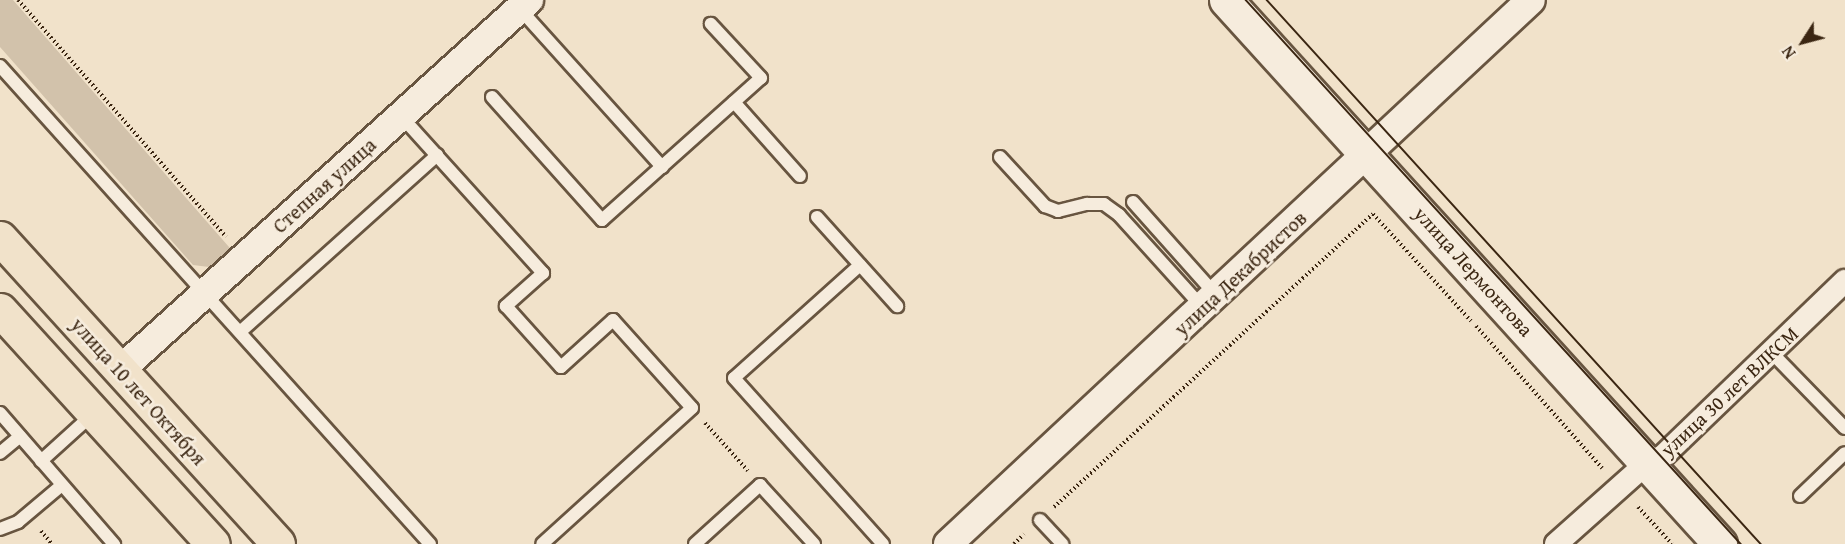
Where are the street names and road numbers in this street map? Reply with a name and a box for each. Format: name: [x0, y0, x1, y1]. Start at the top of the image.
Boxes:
street label: Степная улица: [267, 132, 381, 238]
street label: улица Лермонтова: [1409, 201, 1539, 341]
street label: улица Декабристов: [1169, 206, 1311, 340]
street label: улица 10 лет Октября: [66, 312, 212, 470]
street label: улица 30 лет ВЛКСМ: [1655, 321, 1803, 461]

